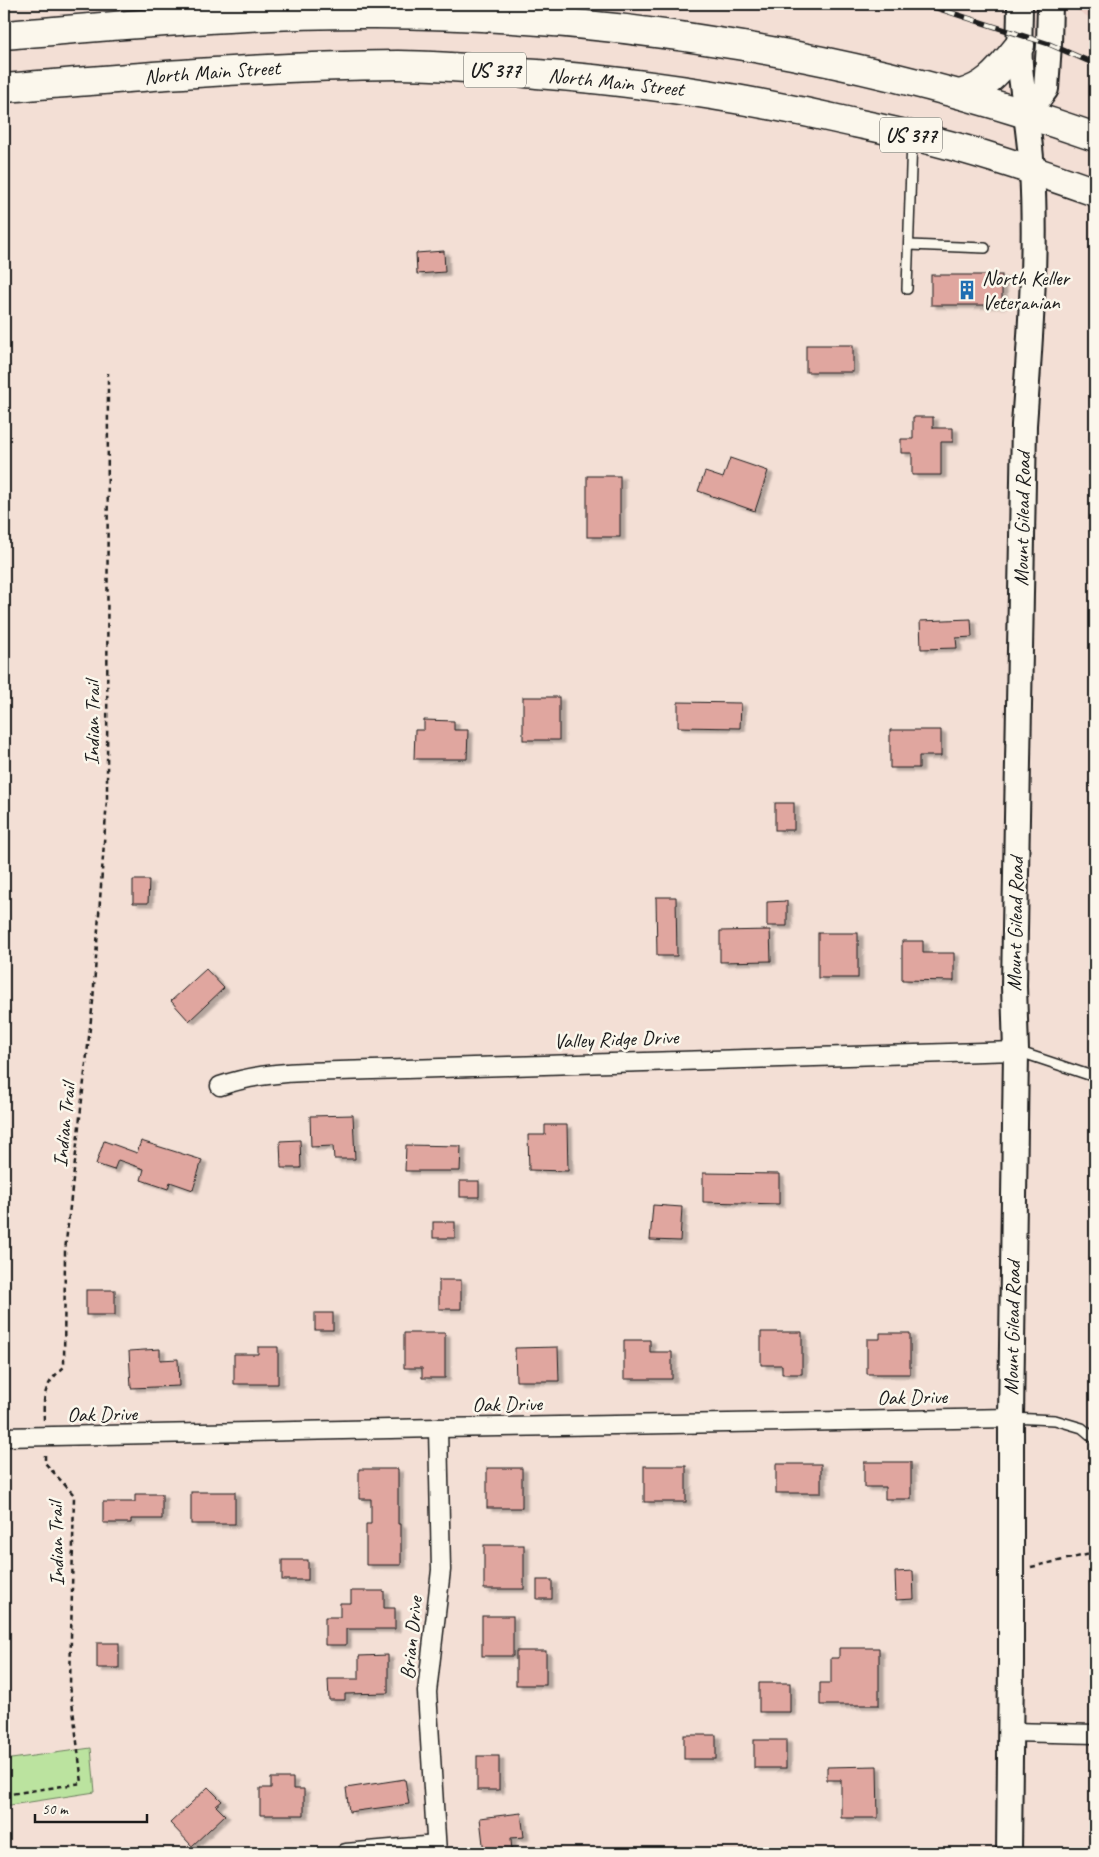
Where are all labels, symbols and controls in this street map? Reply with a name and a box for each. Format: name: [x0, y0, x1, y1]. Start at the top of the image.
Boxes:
road number: US 377: [464, 52, 526, 88]
street label: North Main Street: [143, 54, 283, 90]
street label: North Main Street: [547, 62, 687, 102]
road number: US 377: [880, 118, 942, 152]
place label: North Keller Veteranian: [982, 265, 1071, 315]
building icon: North Keller Veteranian: [956, 279, 978, 301]
street label: Mount Gilead Road: [1008, 448, 1036, 586]
street label: Indian Trail: [79, 677, 105, 765]
street label: Mount Gilead Road: [1001, 853, 1029, 991]
street label: Valley Ridge Drive: [553, 1024, 680, 1054]
street label: Indian Trail: [47, 1078, 82, 1168]
street label: Mount Gilead Road: [998, 1257, 1026, 1395]
street label: Oak Drive: [877, 1383, 948, 1411]
street label: Oak Drive: [472, 1390, 543, 1418]
street label: Oak Drive: [67, 1400, 138, 1428]
street label: Indian Trail: [42, 1498, 70, 1586]
street label: Brian Drive: [394, 1593, 428, 1681]
scale bar: [35, 1792, 148, 1824]
text: 50 m: [42, 1800, 69, 1819]

